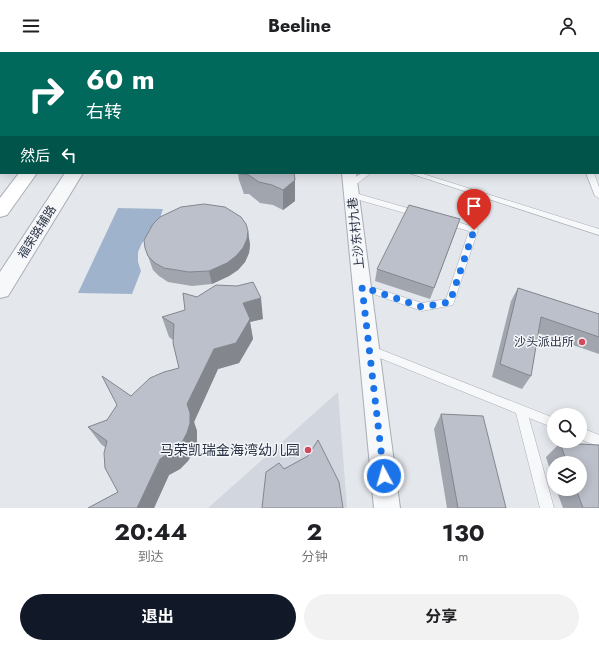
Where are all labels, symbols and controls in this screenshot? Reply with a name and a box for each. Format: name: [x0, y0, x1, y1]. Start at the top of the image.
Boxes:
text: Beeline: [268, 13, 331, 39]
icon: menu: [20, 15, 42, 37]
icon: person: [557, 15, 579, 37]
text: 60 m: [86, 59, 155, 100]
icon: right: [20, 68, 72, 120]
text: 右转: [86, 99, 122, 125]
icon: left: [58, 144, 80, 166]
text: 然后: [20, 145, 50, 167]
pin: [457, 189, 491, 230]
icon: arrive: [463, 195, 485, 217]
street label: 上沙东村九巷: [343, 196, 369, 270]
street label: 福荣路辅路: [13, 202, 61, 262]
place label: 沙头派出所: [514, 333, 574, 351]
marker: 沙头派出所: [577, 337, 587, 347]
map controls: [547, 408, 587, 496]
button: search: [547, 408, 587, 448]
place label: 马荣凯瑞金海湾幼儿园: [160, 440, 300, 460]
marker: 马荣凯瑞金海湾幼儿园: [303, 445, 313, 455]
position arrow: [363, 455, 405, 497]
button: layers: [547, 456, 587, 496]
text: 20:44: [114, 514, 187, 549]
text: 2: [307, 514, 322, 549]
text: 130: [442, 515, 485, 550]
text: 到达: [138, 547, 164, 566]
text: 分钟: [301, 547, 327, 566]
text: m: [458, 547, 468, 566]
button: 退出: [20, 594, 296, 640]
button: 分享: [304, 594, 579, 640]

